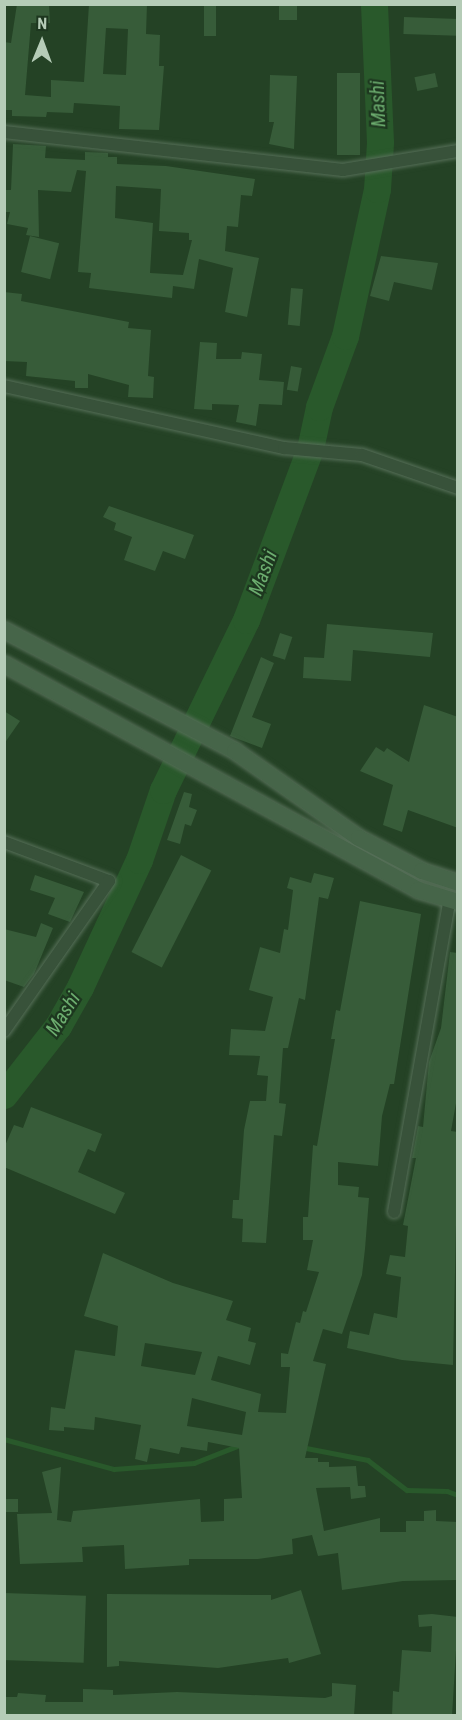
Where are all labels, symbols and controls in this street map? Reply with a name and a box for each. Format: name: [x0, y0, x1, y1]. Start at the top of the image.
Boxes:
north arrow: [12, 12, 72, 72]
text: N: [37, 14, 47, 33]
water label: Mashi: [365, 80, 391, 128]
water label: Mashi: [243, 547, 283, 599]
water label: Mashi: [40, 988, 86, 1040]

